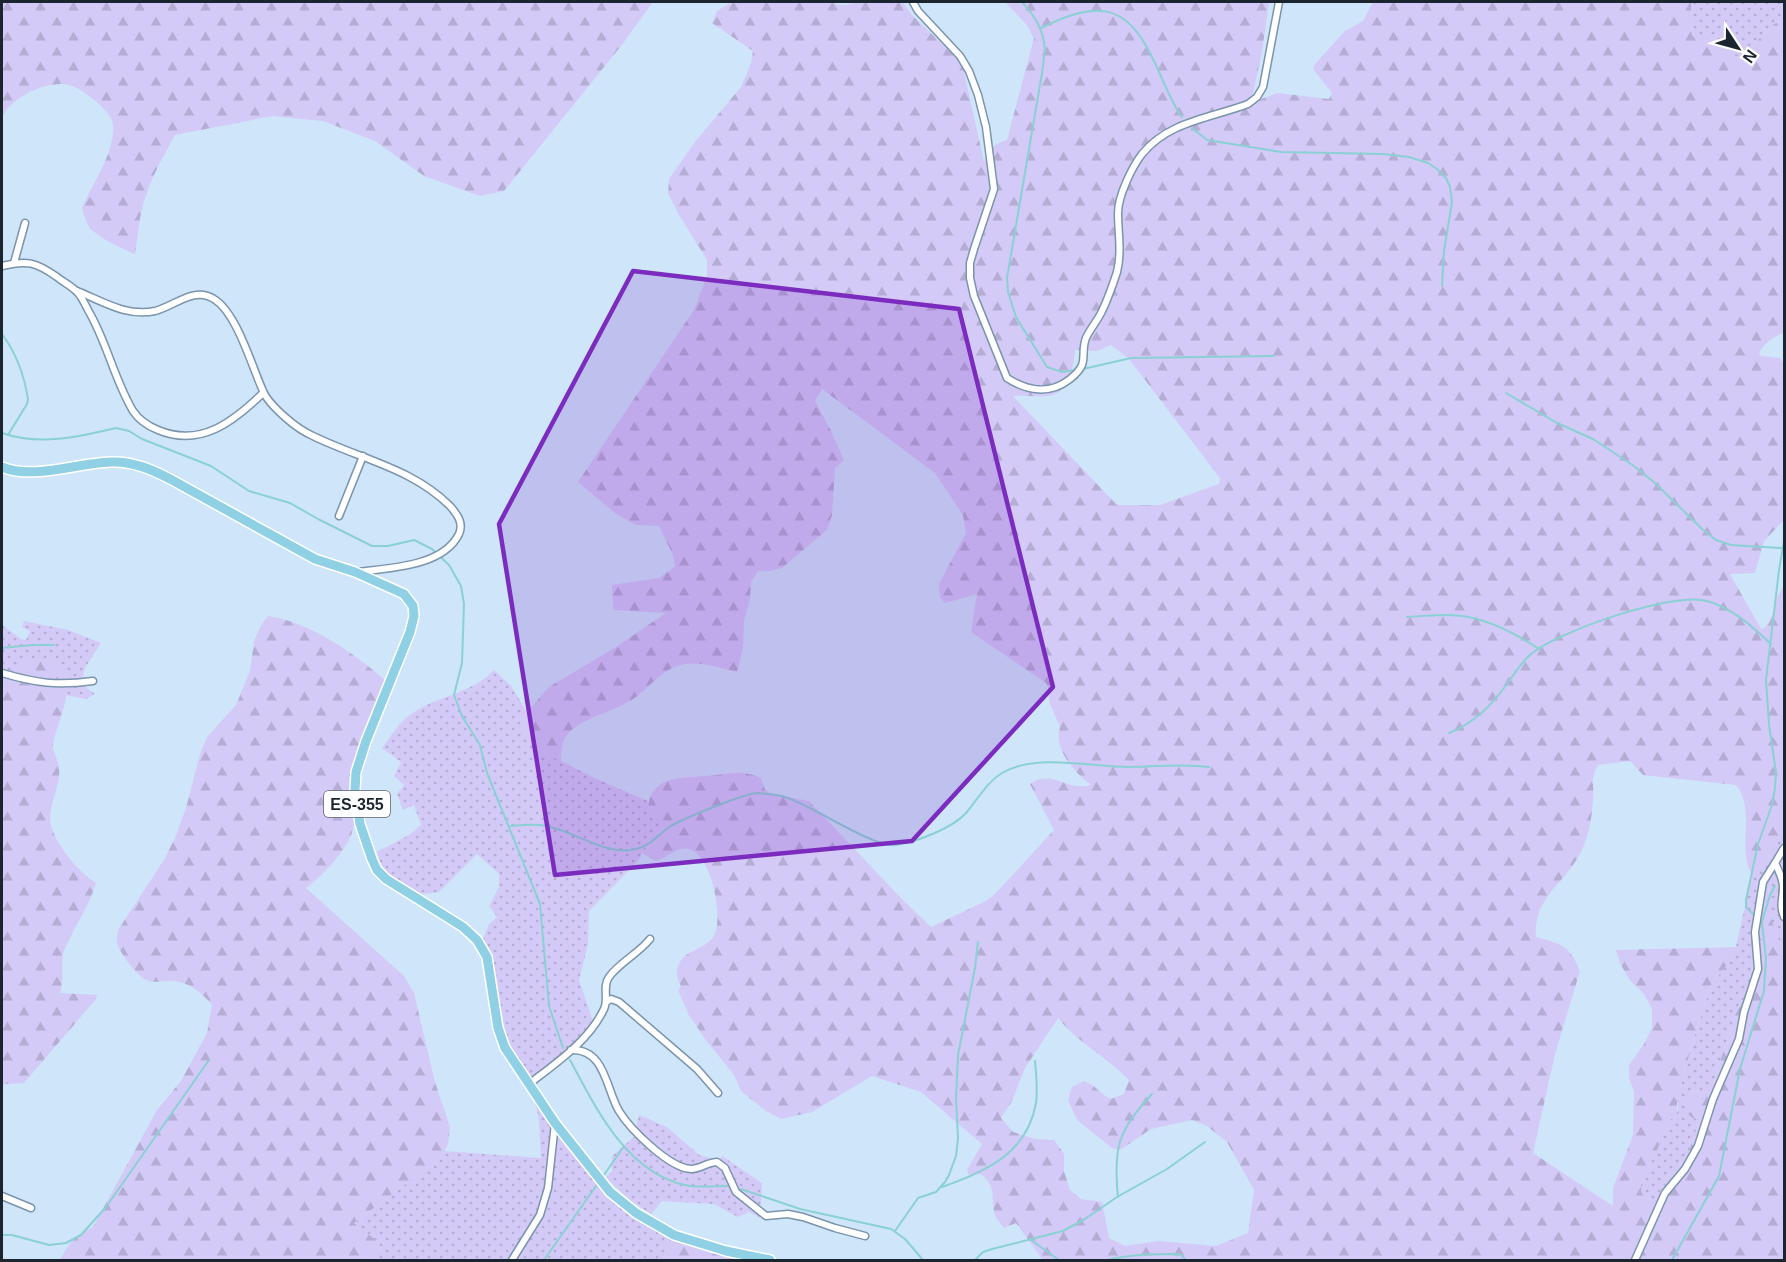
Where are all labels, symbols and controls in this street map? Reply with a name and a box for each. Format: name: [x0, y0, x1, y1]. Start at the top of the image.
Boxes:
north arrow: [1708, 18, 1768, 78]
text: N: [1739, 47, 1760, 66]
road number: ES-355: [324, 791, 390, 817]

